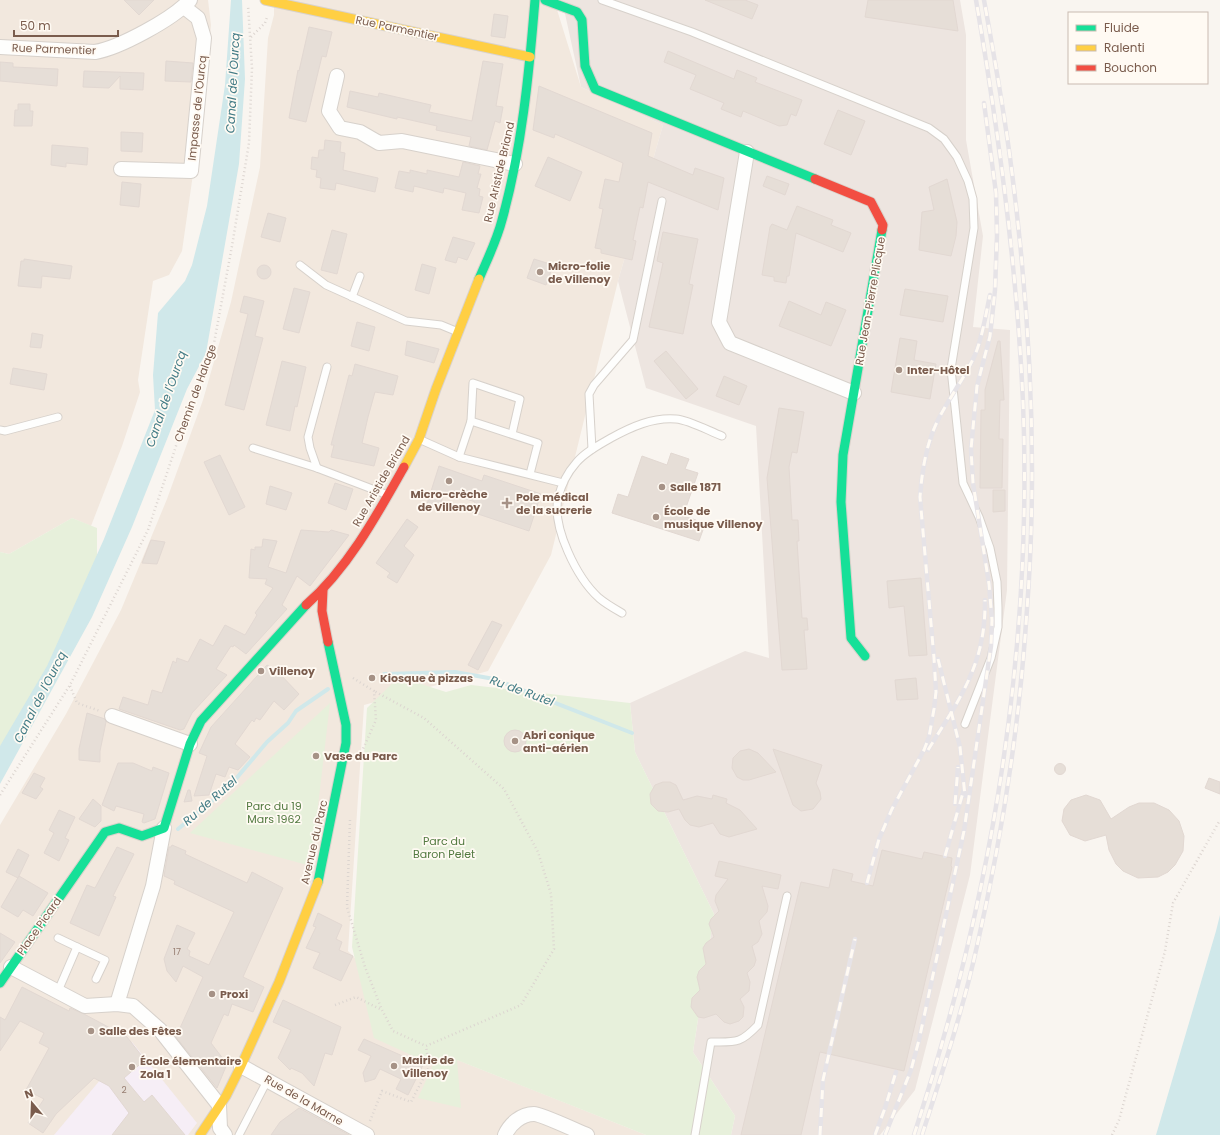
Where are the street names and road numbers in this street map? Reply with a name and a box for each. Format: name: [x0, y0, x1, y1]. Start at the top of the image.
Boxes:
street label: Rue Parmentier: [354, 11, 440, 45]
street label: Rue Parmentier: [12, 40, 96, 58]
street label: Impasse de l'Ourcq: [184, 55, 210, 161]
street label: Rue Aristide Briand: [480, 120, 518, 224]
street label: Rue Jean-Pierre Plicque: [851, 235, 889, 367]
street label: Chemin de Halage: [170, 342, 220, 444]
street label: Rue Aristide Briand: [348, 432, 414, 530]
street label: Avenue du Parc: [297, 798, 332, 886]
street label: Place Picard: [13, 894, 65, 958]
street label: Rue de la Marne: [262, 1071, 347, 1129]

